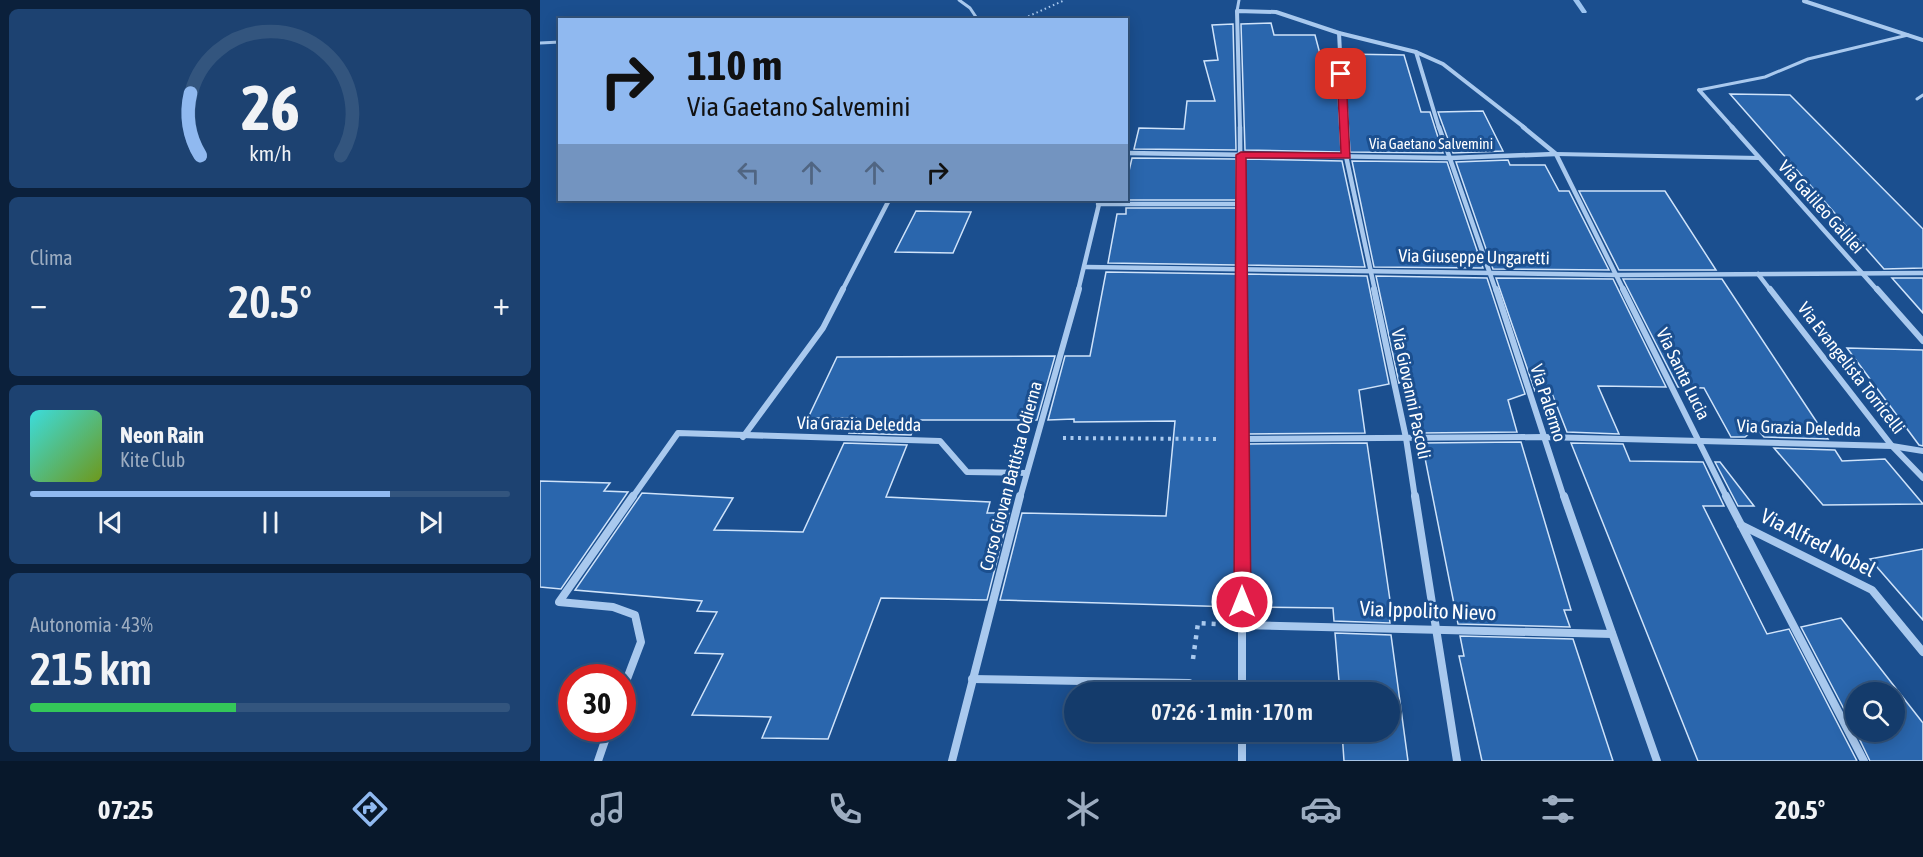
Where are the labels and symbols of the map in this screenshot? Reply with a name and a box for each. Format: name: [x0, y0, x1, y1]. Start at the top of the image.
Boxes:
pin: [1315, 48, 1366, 99]
street label: Via Gaetano Salvemini: [1369, 135, 1493, 152]
street label: Via Galileo Galilei: [1774, 156, 1869, 258]
street label: Via Giuseppe Ungaretti: [1398, 245, 1550, 268]
street label: Via Evangelista Torricelli: [1793, 298, 1909, 438]
street label: Via Santa Lucia: [1652, 325, 1715, 423]
street label: Via Giovanni Pascoli: [1387, 327, 1436, 461]
street label: Via Palermo: [1526, 361, 1571, 444]
street label: Corso Giovan Battista Odierna: [975, 379, 1046, 573]
street label: Via Grazia Deledda: [797, 412, 921, 435]
street label: Via Grazia Deledda: [1736, 415, 1862, 440]
street label: Via Alfred Nobel: [1757, 503, 1880, 581]
position arrow: [1210, 570, 1274, 634]
street label: Via Ippolito Nievo: [1359, 596, 1497, 624]
speed limit sign: 30: [558, 664, 636, 742]

